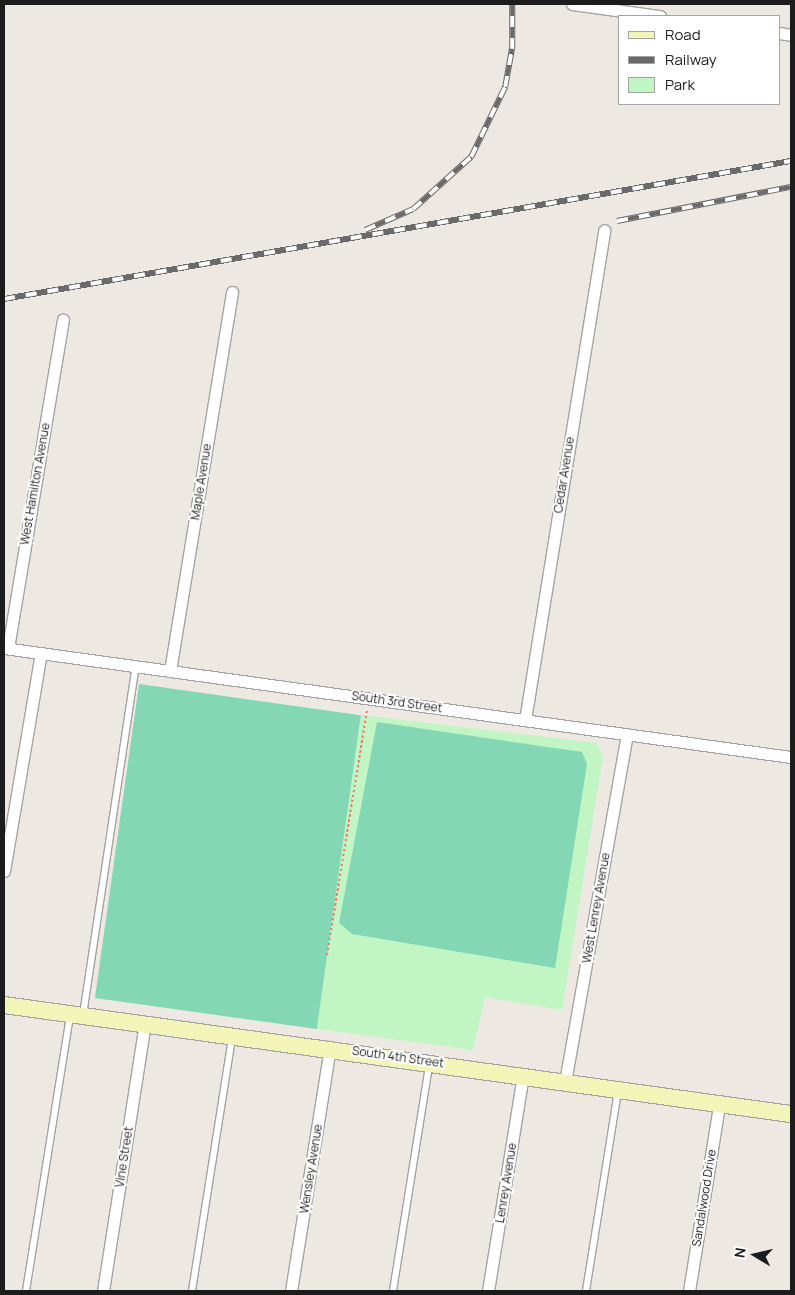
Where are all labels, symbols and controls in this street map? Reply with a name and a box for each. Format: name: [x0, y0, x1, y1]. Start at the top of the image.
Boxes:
legend: [618, 15, 780, 105]
text: Road: [665, 24, 701, 45]
text: Railway: [665, 49, 717, 70]
text: Park: [665, 74, 695, 95]
street label: West Hamilton Avenue: [17, 422, 53, 546]
street label: Cedar Avenue: [551, 436, 577, 514]
street label: Maple Avenue: [188, 443, 214, 521]
street label: South 3rd Street: [351, 688, 443, 716]
street label: West Lenrey Avenue: [579, 852, 613, 964]
street label: South 4th Street: [351, 1043, 445, 1071]
street label: Wensley Avenue: [297, 1123, 325, 1215]
street label: Vine Street: [112, 1125, 136, 1189]
street label: Lenrey Avenue: [493, 1142, 519, 1224]
street label: Sandalwood Drive: [689, 1148, 719, 1248]
north arrow: [730, 1230, 780, 1280]
text: N: [730, 1246, 750, 1259]

